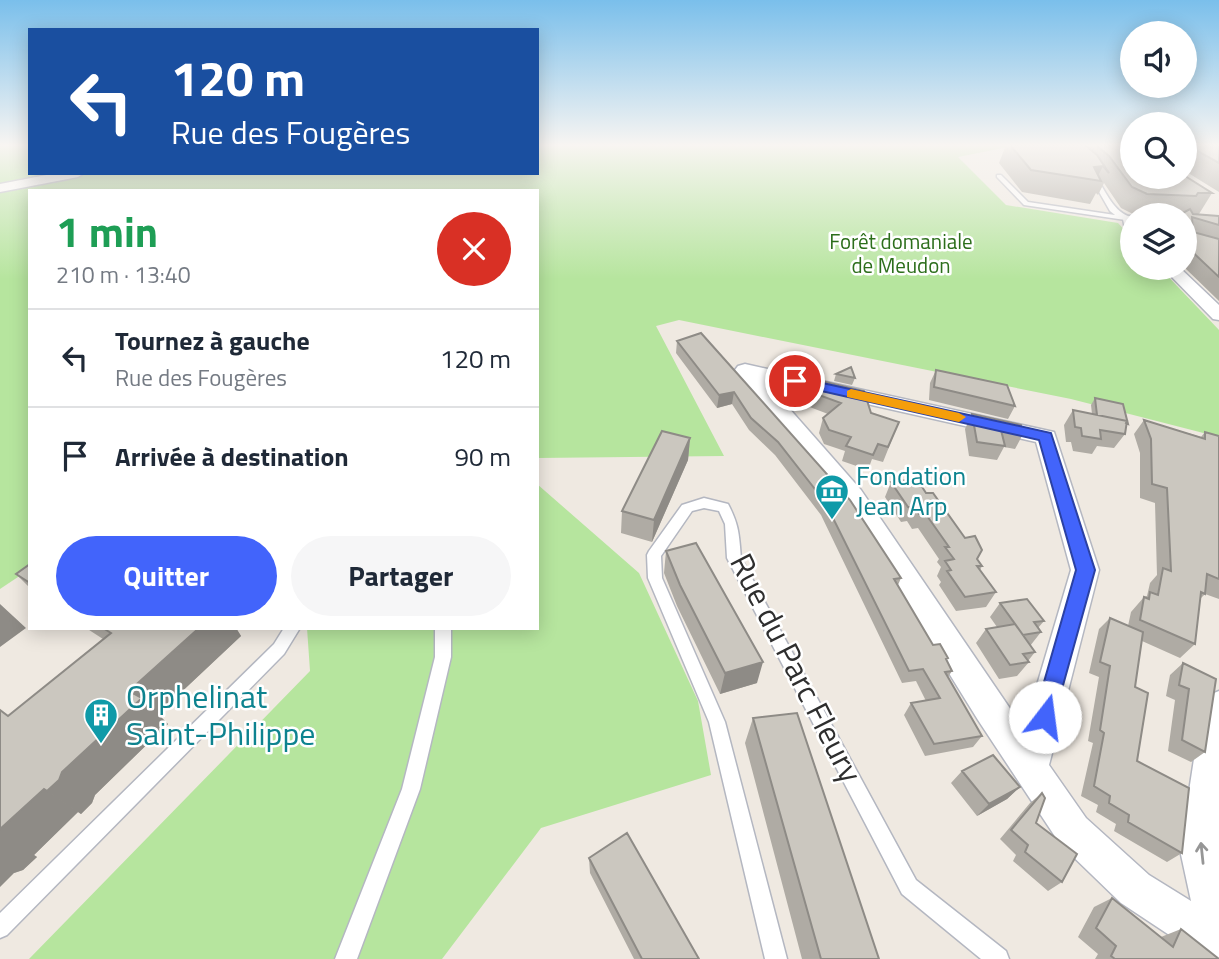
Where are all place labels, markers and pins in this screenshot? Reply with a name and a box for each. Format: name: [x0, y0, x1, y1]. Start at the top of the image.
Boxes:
pin: [765, 351, 825, 411]
place label: Fondation Jean Arp: [856, 456, 966, 525]
museum icon: Fondation Jean Arp: [813, 472, 851, 521]
place label: Orphelinat Saint-Philippe: [126, 672, 315, 757]
building icon: Orphelinat Saint-Philippe: [82, 696, 120, 745]

